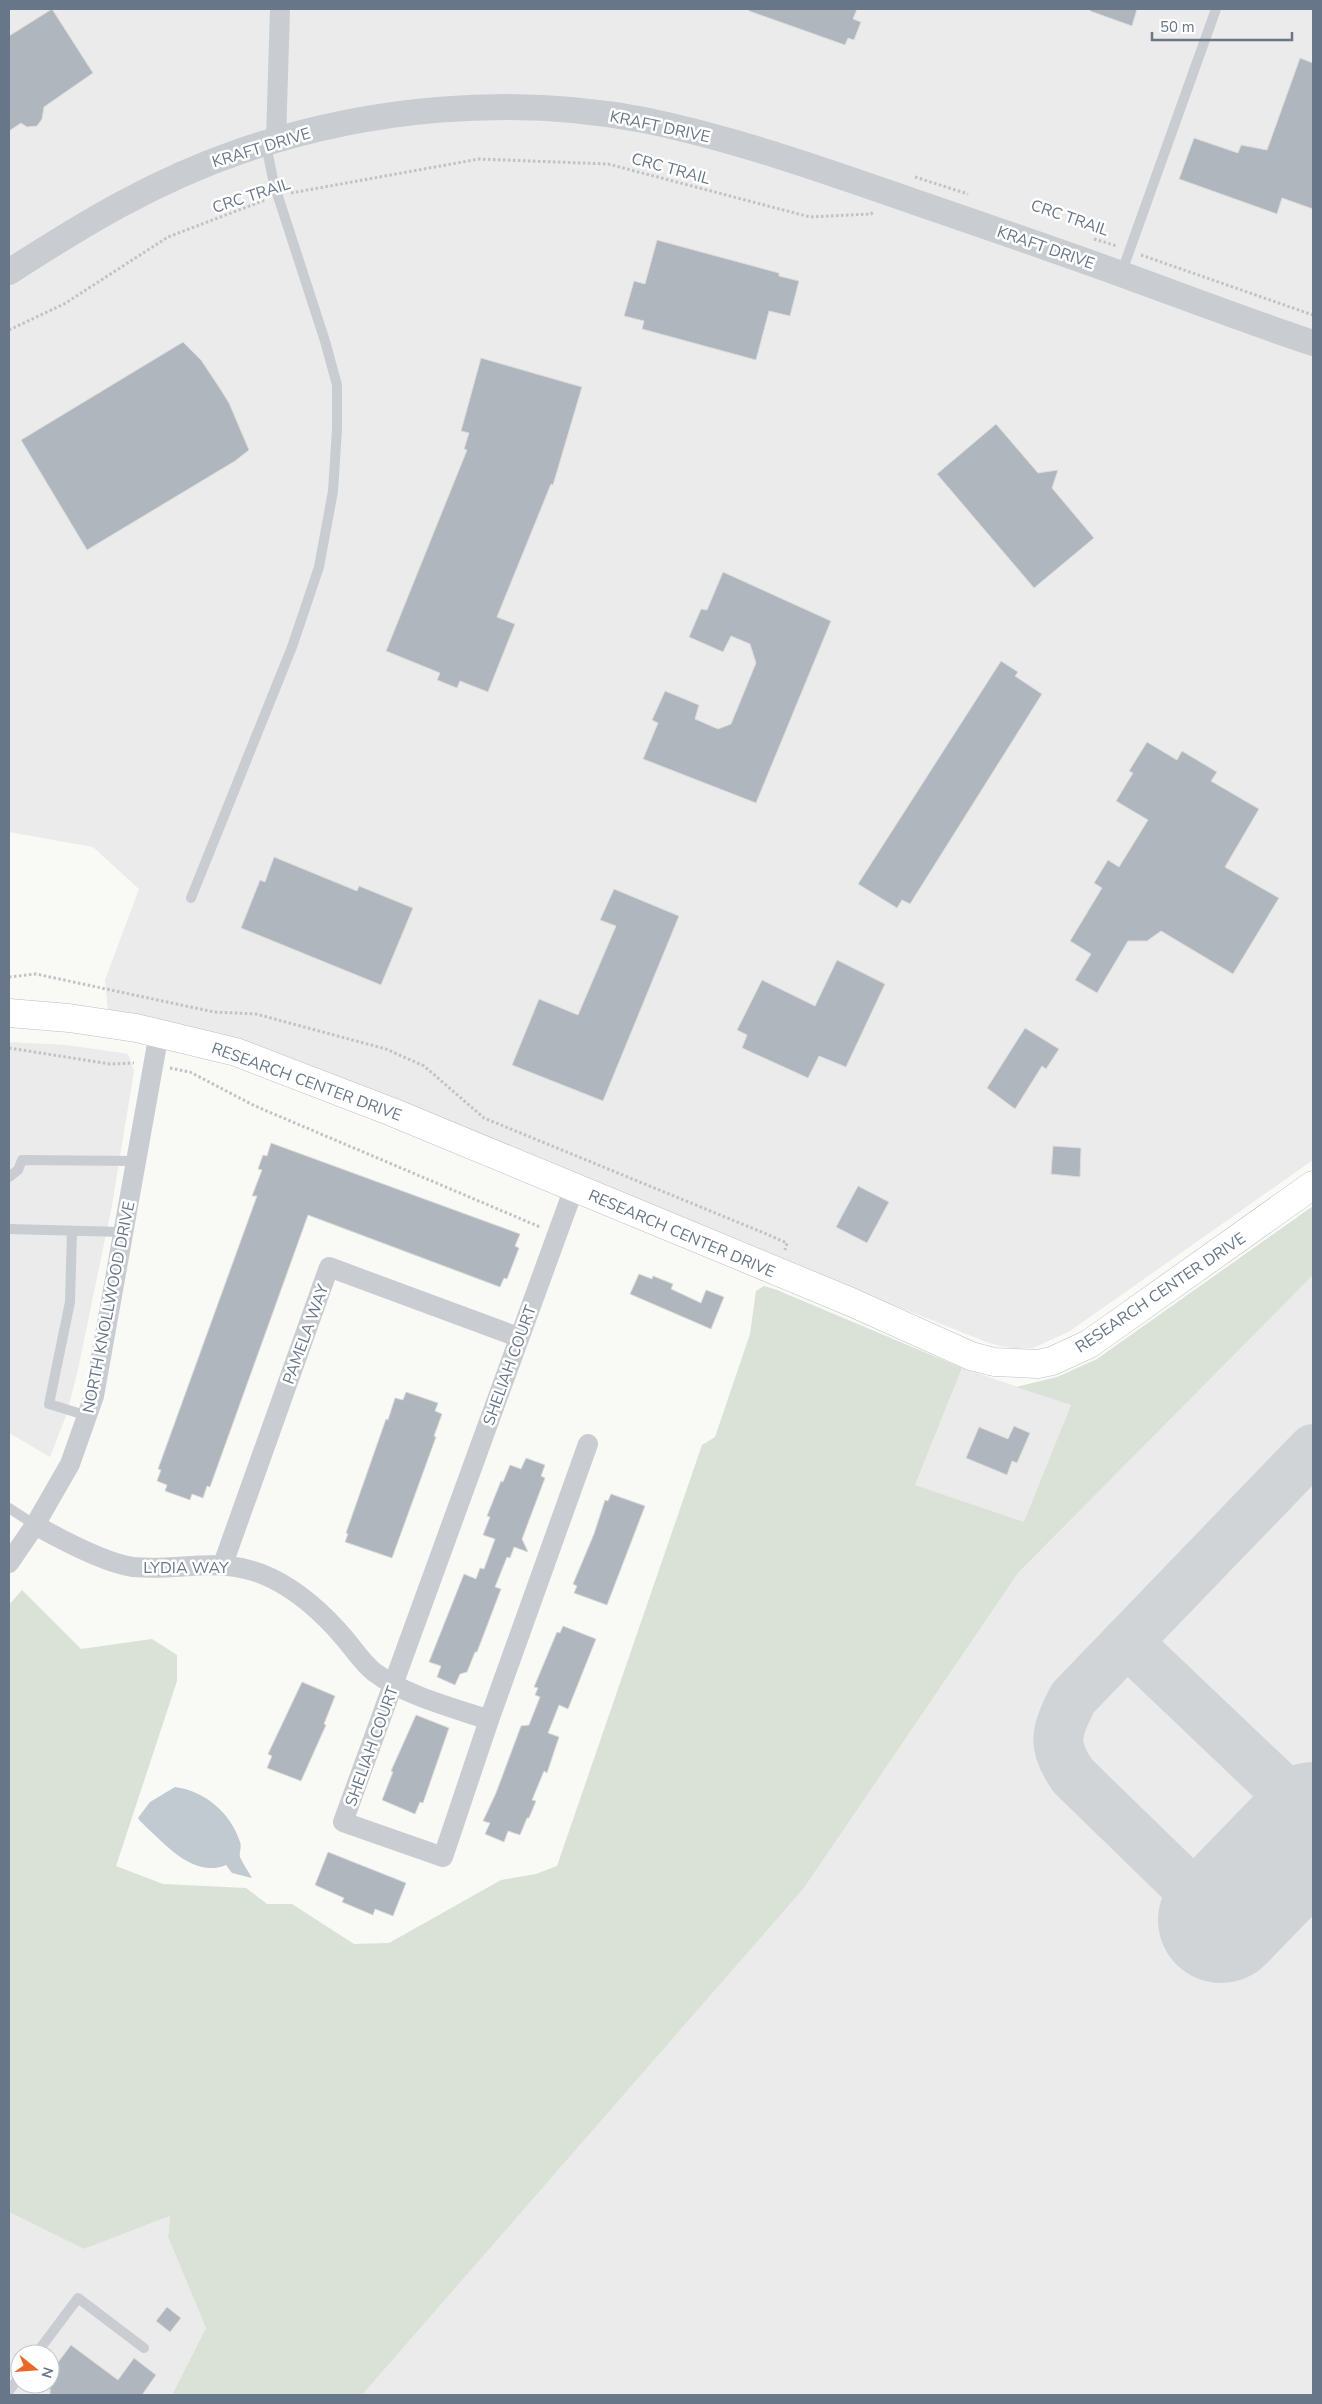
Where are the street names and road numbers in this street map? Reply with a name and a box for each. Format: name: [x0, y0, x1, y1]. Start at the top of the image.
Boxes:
street label: KRAFT DRIVE: [608, 106, 712, 148]
street label: KRAFT DRIVE: [209, 123, 313, 173]
street label: CRC TRAIL: [629, 148, 713, 190]
street label: CRC TRAIL: [209, 173, 293, 219]
street label: CRC TRAIL: [1028, 194, 1112, 242]
street label: KRAFT DRIVE: [994, 221, 1097, 275]
street label: RESEARCH CENTER DRIVE: [209, 1037, 405, 1127]
street label: RESEARCH CENTER DRIVE: [585, 1185, 778, 1283]
street label: NORTH KNOLLWOOD DRIVE: [78, 1199, 140, 1415]
street label: RESEARCH CENTER DRIVE: [1071, 1228, 1250, 1358]
street label: PAMELA WAY: [278, 1281, 334, 1387]
street label: SHELIAH COURT: [478, 1302, 542, 1429]
street label: LYDIA WAY: [143, 1557, 229, 1579]
street label: SHELIAH COURT: [340, 1683, 404, 1810]

